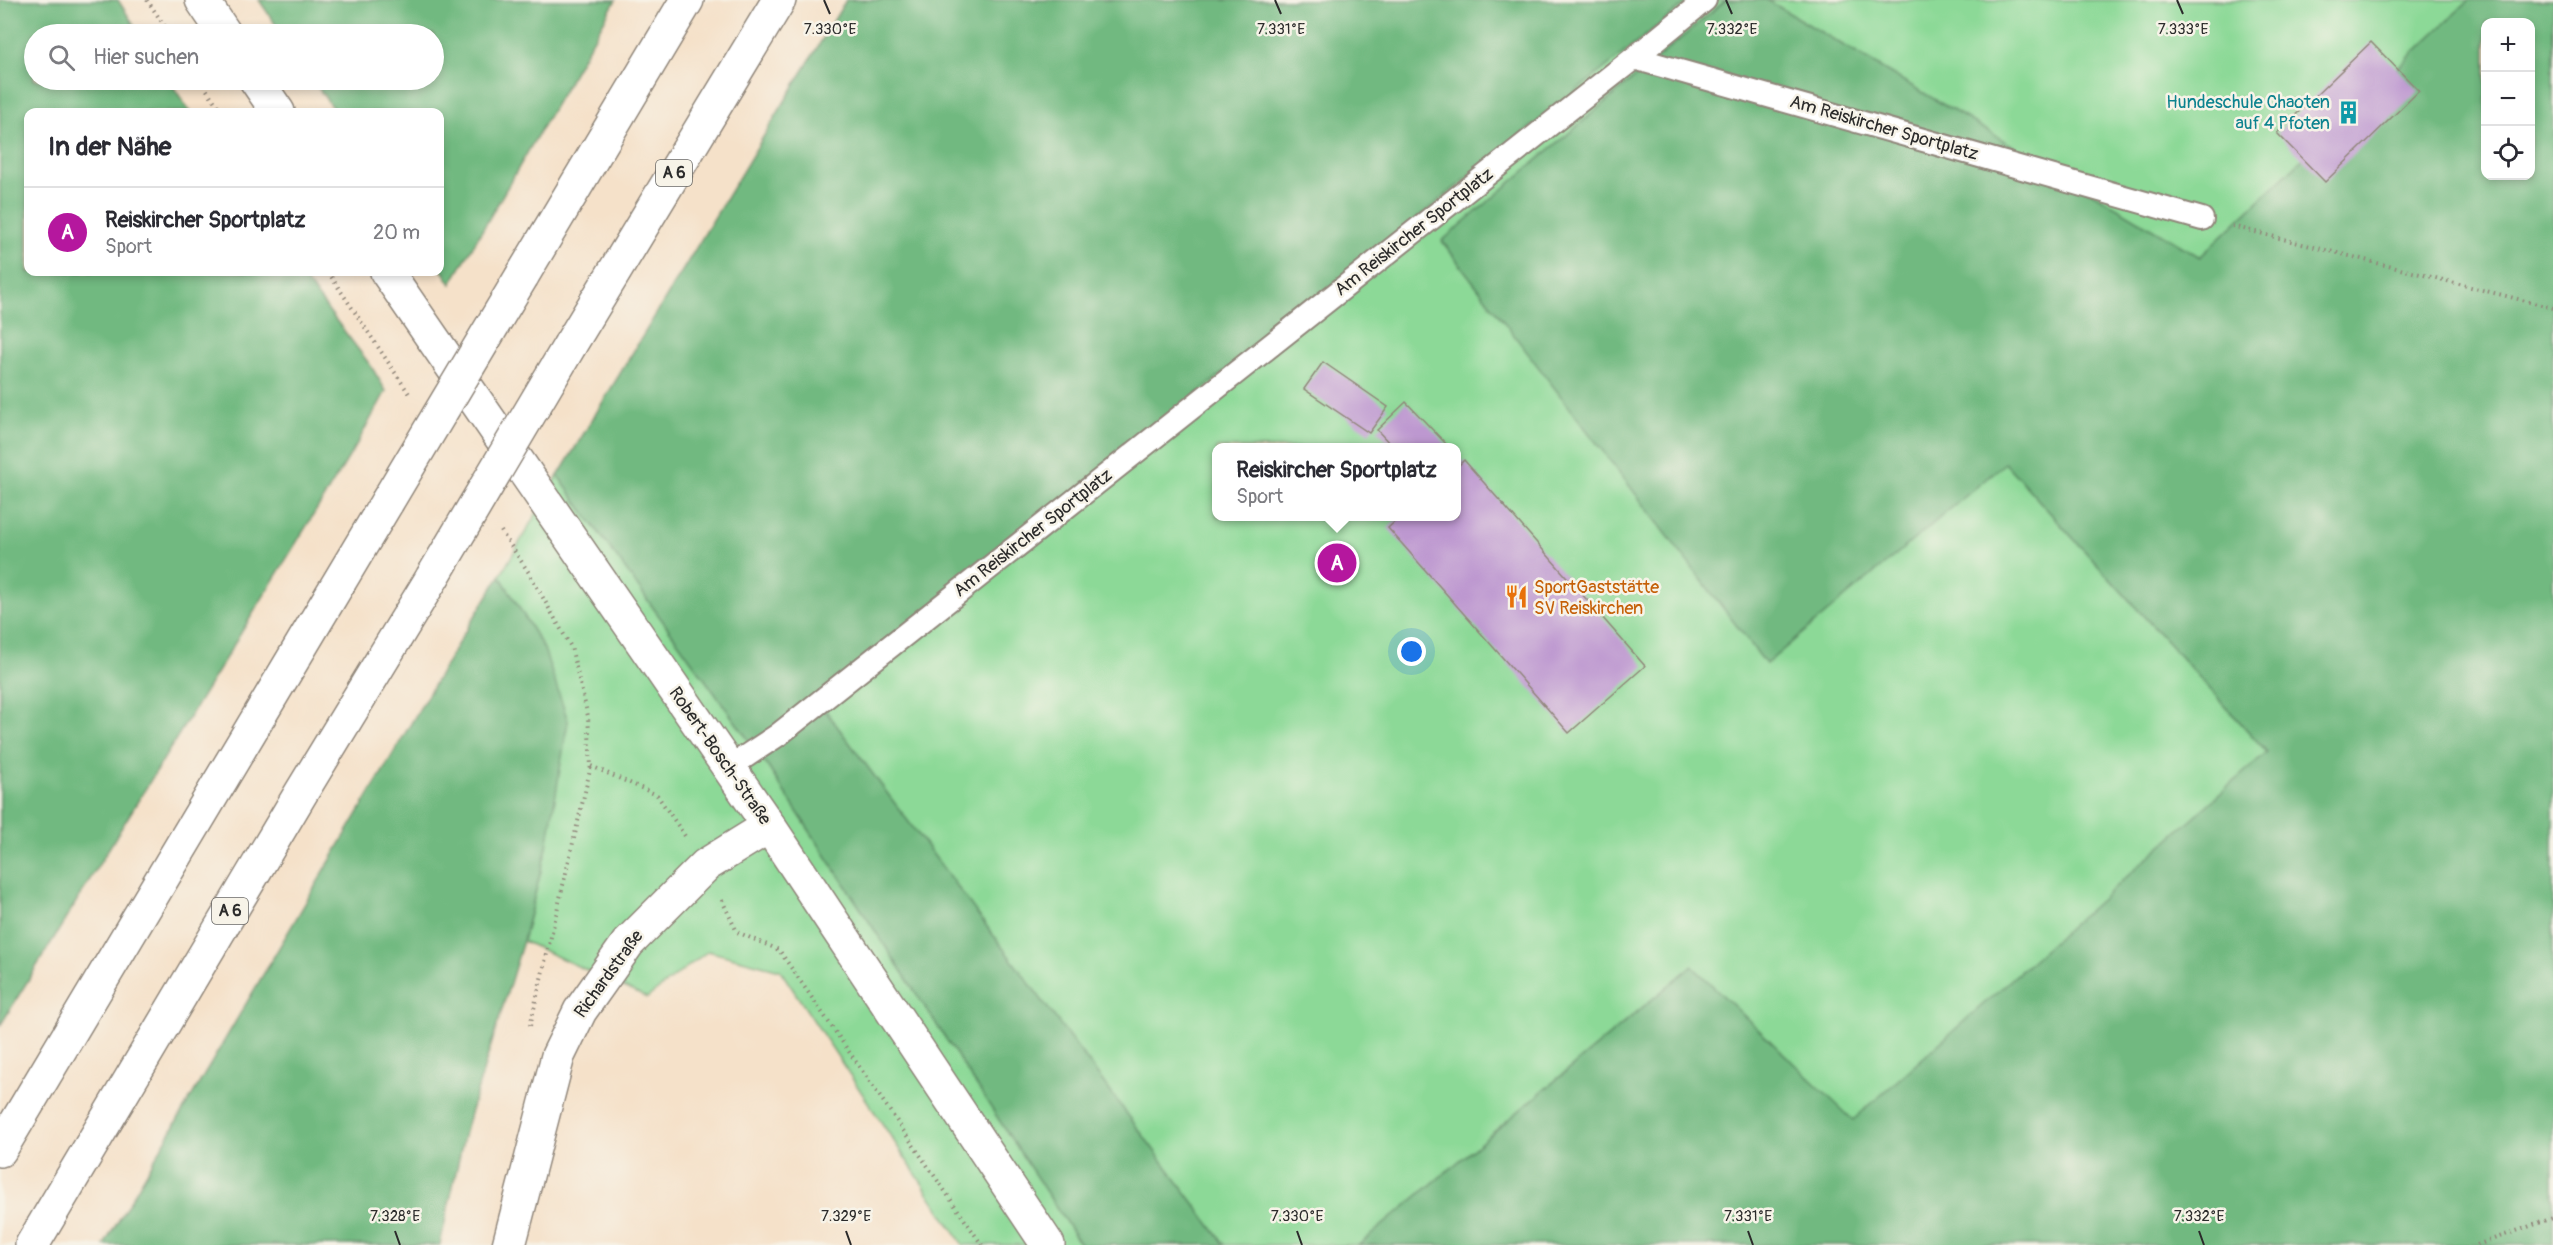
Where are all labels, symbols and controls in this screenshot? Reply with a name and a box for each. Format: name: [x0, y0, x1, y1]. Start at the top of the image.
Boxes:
map controls: [2481, 18, 2535, 180]
button: +: [2481, 18, 2535, 72]
text: 7.330°E: [804, 20, 856, 39]
text: 7.331°E: [1257, 20, 1305, 39]
text: 7.332°E: [1707, 20, 1758, 39]
text: 7.333°E: [2158, 20, 2209, 39]
search box: [24, 24, 444, 90]
icon: search: [45, 41, 78, 74]
text: Hier suchen: [93, 43, 199, 71]
button: −: [2481, 72, 2535, 126]
street label: Am Reiskircher Sportplatz: [1787, 90, 1981, 166]
place label: Hundeschule Chaoten auf 4 Pfoten: [2166, 91, 2330, 135]
building icon: Hundeschule Chaoten auf 4 Pfoten: [2335, 99, 2361, 125]
button: locate: [2481, 126, 2535, 180]
text: In der Nähe: [48, 131, 171, 163]
road number: A 6: [656, 160, 692, 186]
street label: Am Reiskircher Sportplatz: [1330, 163, 1498, 301]
text: Reiskircher Sportplatz: [105, 206, 306, 234]
text: A: [61, 220, 74, 245]
text: 20 m: [373, 220, 420, 245]
text: Sport: [105, 234, 152, 259]
popup: [1212, 443, 1461, 521]
text: Reiskircher Sportplatz: [1236, 456, 1437, 484]
street label: Am Reiskircher Sportplatz: [949, 464, 1117, 602]
text: Sport: [1236, 484, 1283, 509]
pin: A: [1318, 540, 1356, 586]
place label: SportGaststätte SV Reiskirchen: [1534, 576, 1659, 620]
restaurant icon: SportGaststätte SV Reiskirchen: [1503, 584, 1529, 610]
your location: [1397, 637, 1426, 666]
street label: Robert-Bosch-Straße: [664, 682, 776, 830]
road number: A 6: [212, 898, 248, 924]
street label: Richardstraße: [569, 925, 649, 1023]
text: 7.328°E: [370, 1207, 420, 1226]
text: 7.329°E: [821, 1207, 871, 1226]
text: 7.330°E: [1271, 1207, 1323, 1226]
text: 7.331°E: [1724, 1207, 1772, 1226]
text: 7.332°E: [2174, 1207, 2225, 1226]

